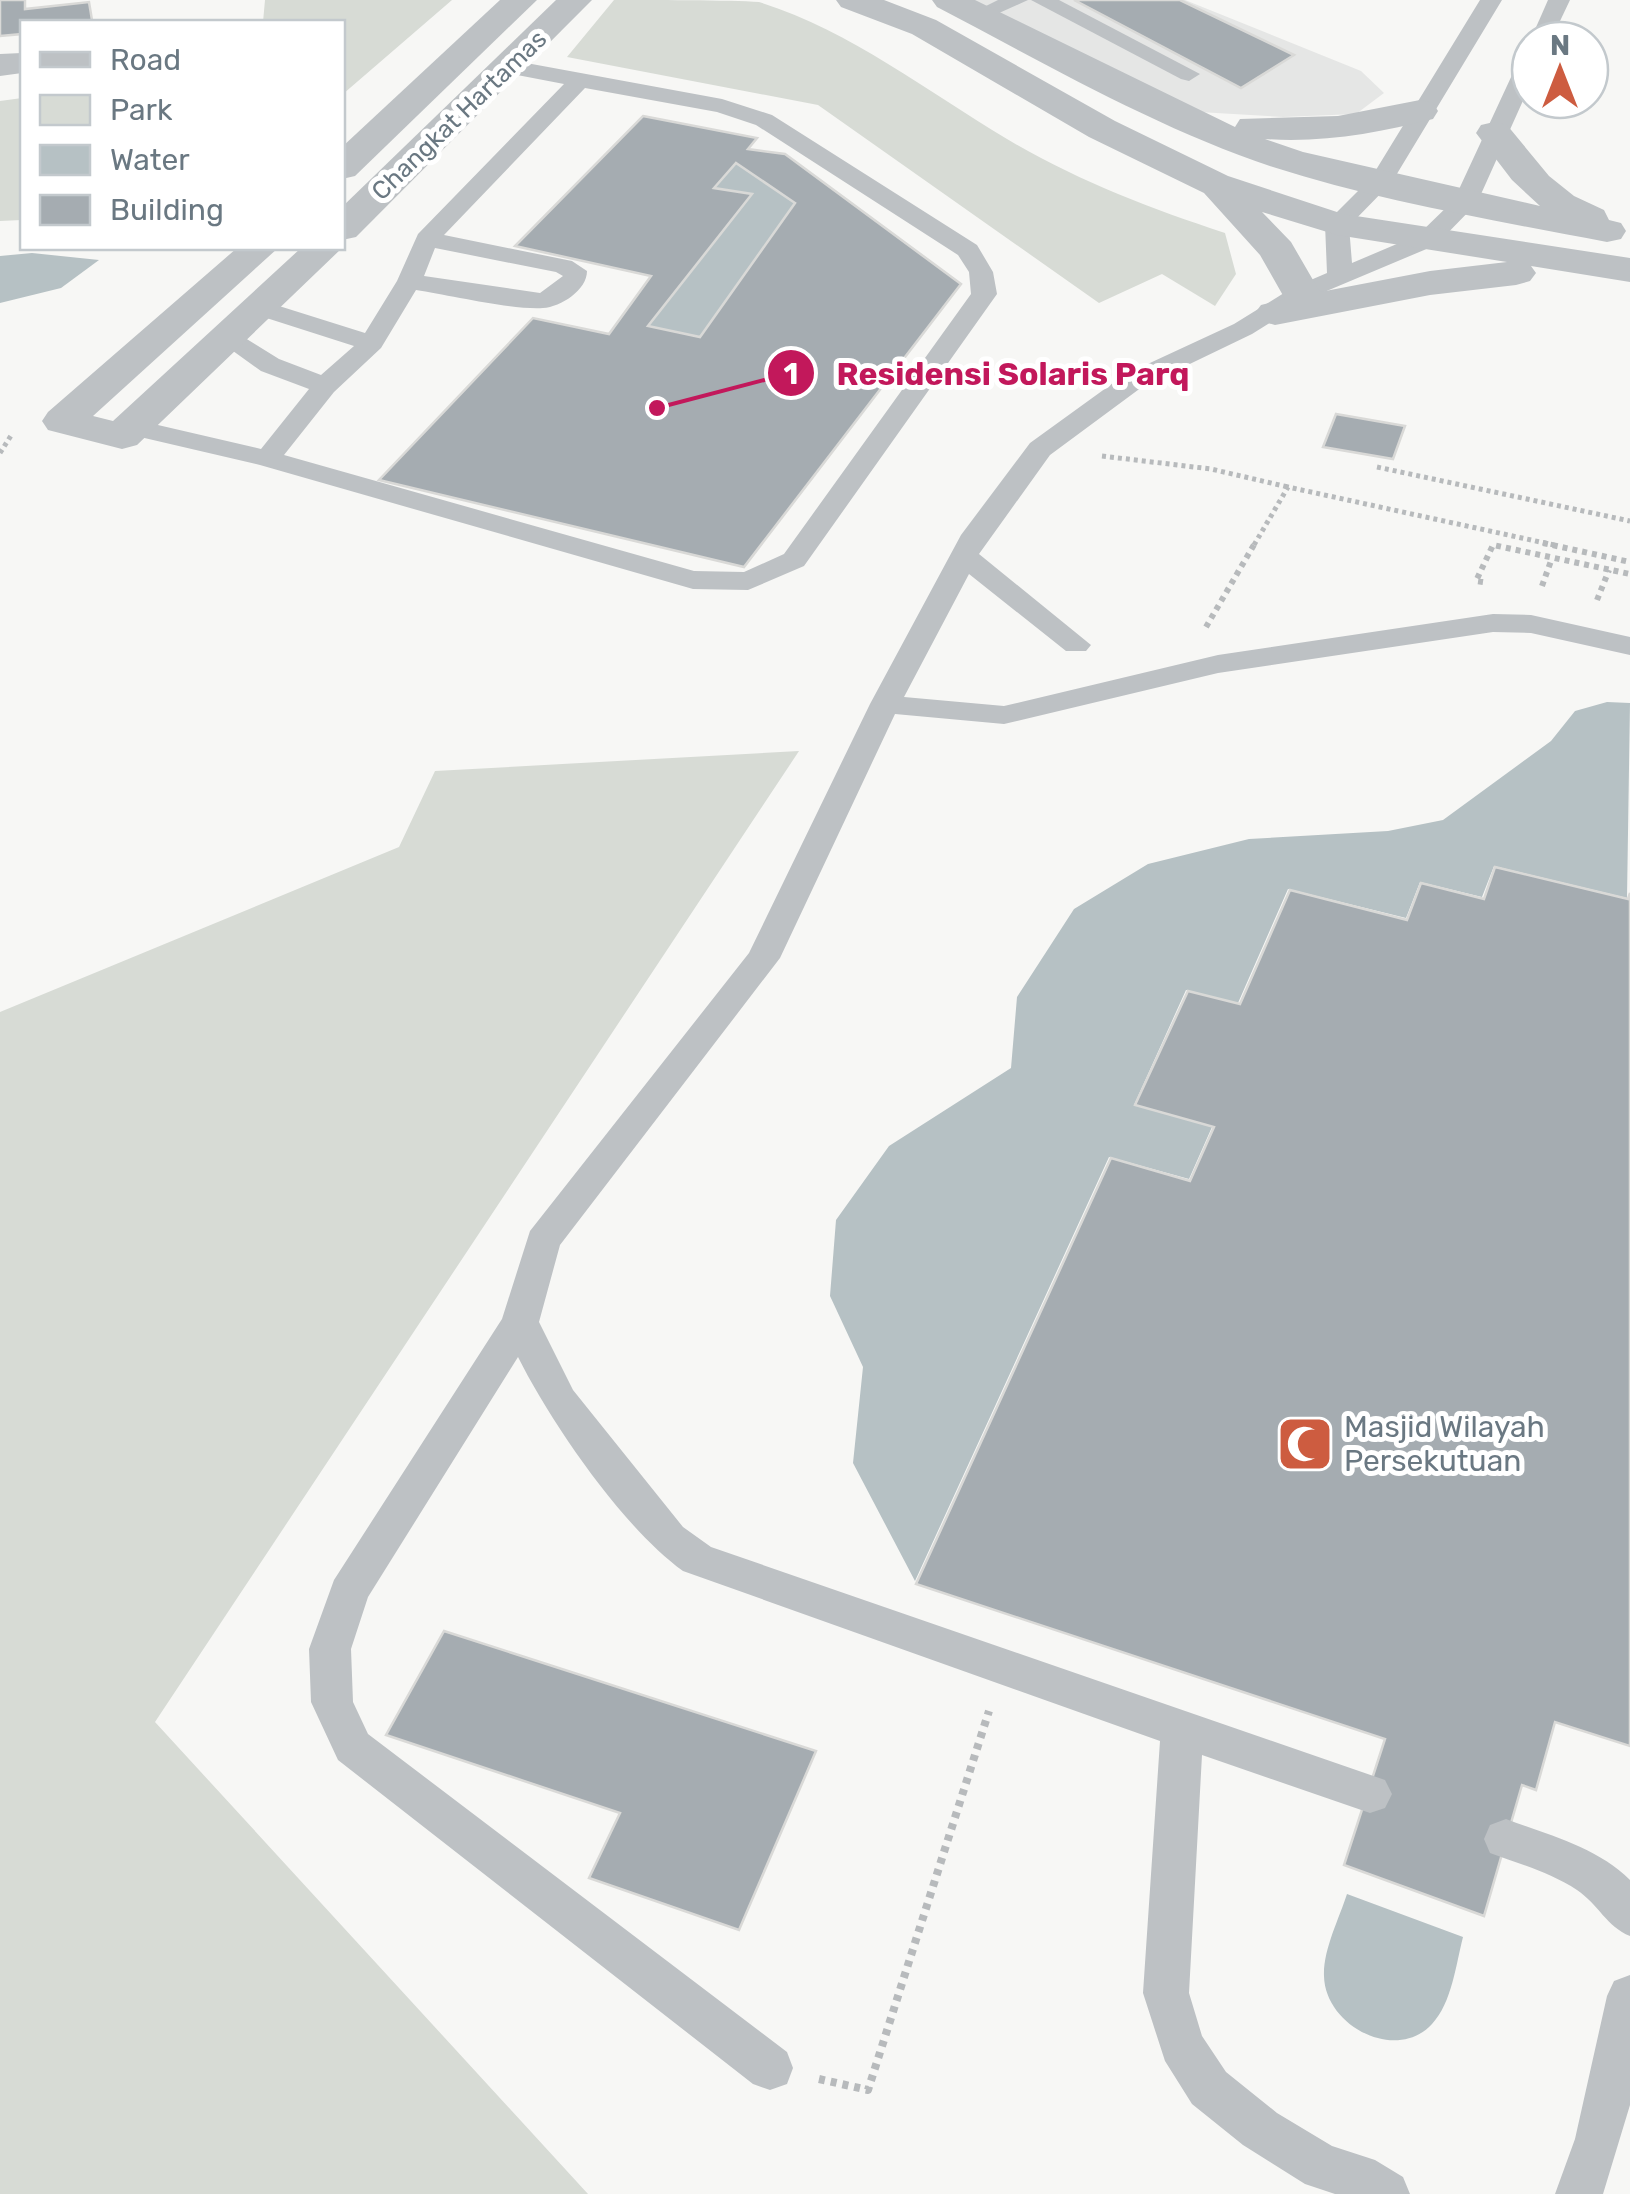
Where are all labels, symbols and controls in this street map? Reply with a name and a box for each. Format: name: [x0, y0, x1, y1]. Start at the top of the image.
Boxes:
legend: [20, 20, 345, 250]
north arrow: [1510, 20, 1610, 120]
street label: Changkat Hartamas: [366, 24, 552, 206]
text: N: [1550, 29, 1570, 62]
text: Road: [110, 42, 181, 78]
text: Park: [110, 92, 173, 128]
text: Water: [110, 142, 190, 178]
text: Building: [110, 192, 224, 228]
callout: Residensi Solaris Parq: [766, 342, 1209, 404]
text: Residensi Solaris Parq: [837, 355, 1189, 393]
text: 1: [784, 356, 798, 392]
place label: Masjid Wilayah Persekutuan: [1344, 1409, 1545, 1479]
mosque icon: Masjid Wilayah Persekutuan: [1275, 1414, 1335, 1474]

